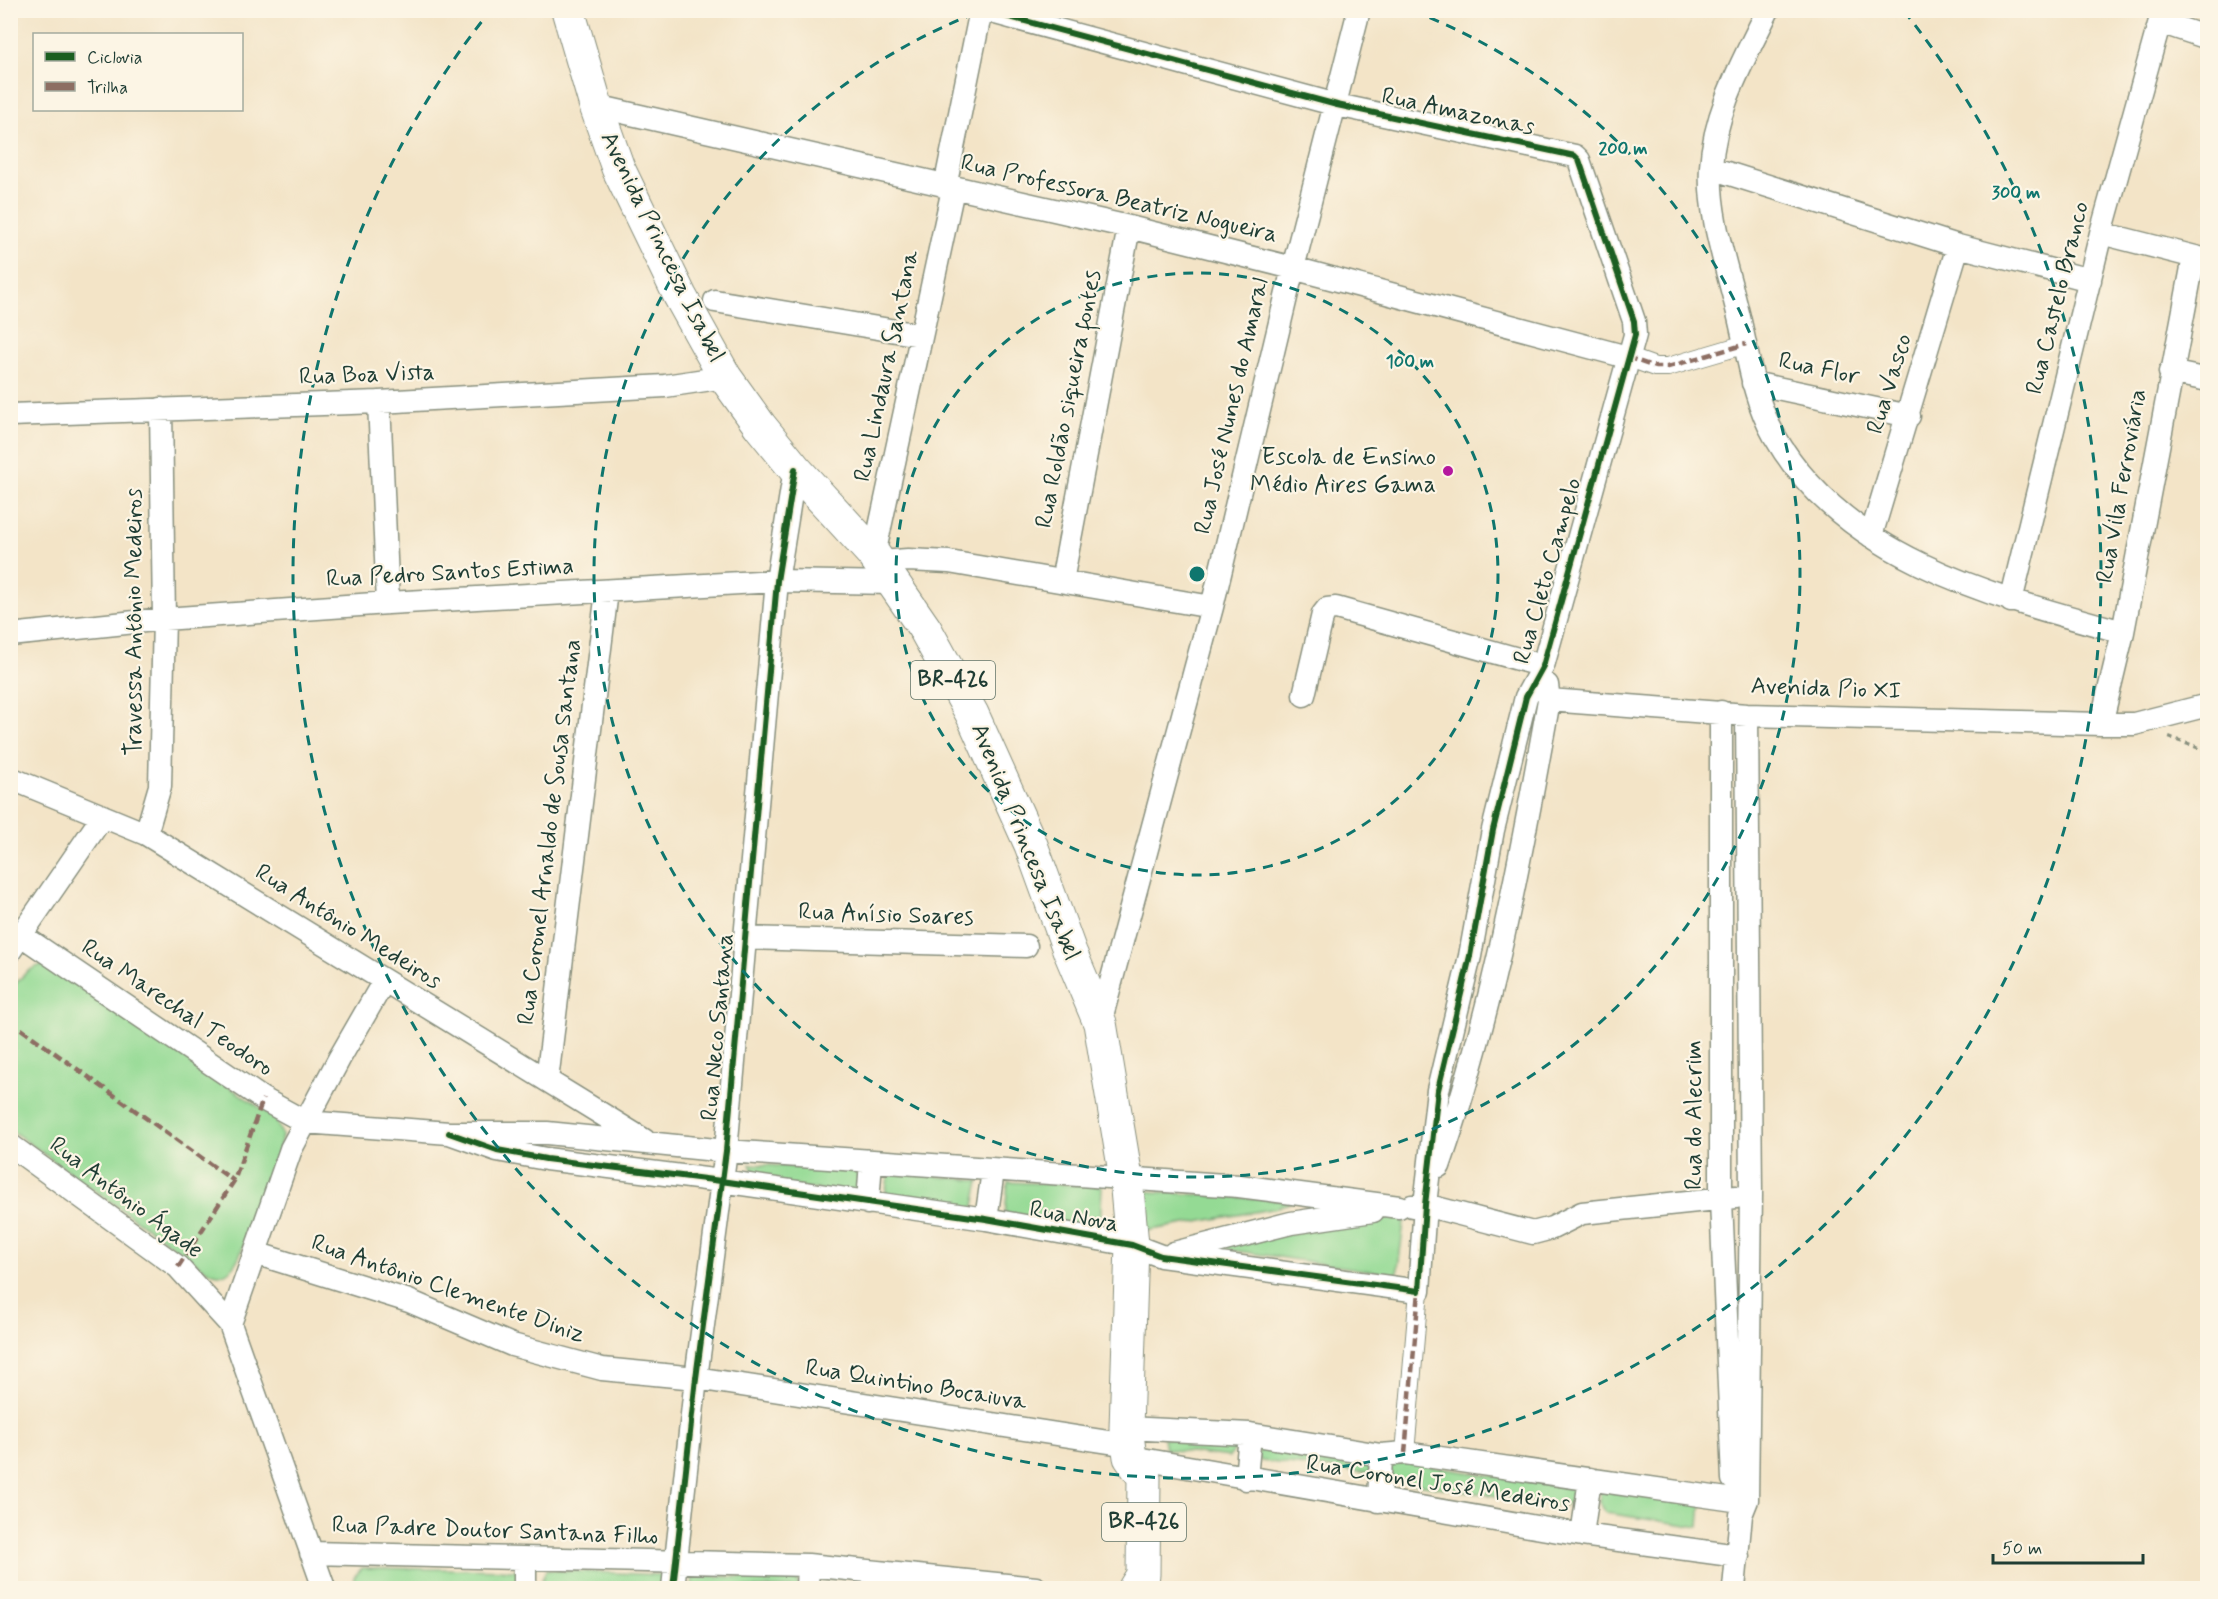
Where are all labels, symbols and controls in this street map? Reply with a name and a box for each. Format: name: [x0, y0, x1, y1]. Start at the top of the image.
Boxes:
legend: [33, 33, 243, 111]
text: Ciclovia: [87, 46, 143, 70]
text: Trilha: [87, 76, 128, 100]
street label: Rua Amazonas: [1379, 81, 1538, 143]
street label: Avenida Princesa Isabel: [593, 126, 731, 368]
text: 200 m: [1598, 137, 1648, 161]
street label: Rua Professora Beatriz Nogueira: [958, 147, 1280, 251]
text: 300 m: [1992, 181, 2040, 205]
street label: Rua Castelo Branco: [2019, 198, 2097, 398]
street label: Rua Lindaura Santana: [847, 247, 927, 485]
street label: Rua Roldão siqueira fontes: [1029, 267, 1111, 531]
street label: Rua José Nunes do Amaral: [1187, 275, 1277, 537]
street label: Rua Vasco: [1860, 330, 1920, 438]
street label: Rua Flor: [1776, 345, 1863, 393]
text: 100 m: [1386, 350, 1434, 374]
street label: Rua Boa Vista: [299, 357, 435, 393]
street label: Rua Vila Ferroviária: [2090, 387, 2154, 585]
place label: Escola de Ensino Médio Aires Gama: [1250, 442, 1436, 501]
marker: Escola de Ensino Médio Aires Gama: [1441, 464, 1455, 478]
street label: Rua Cleto Campelo: [1507, 474, 1589, 668]
street label: Travessa Antônio Medeiros: [119, 488, 150, 756]
street label: Rua Pedro Santos Estima: [325, 551, 575, 595]
centre of rings: [1187, 564, 1207, 584]
street label: Rua Coronel Arnaldo de Sousa Santana: [511, 637, 589, 1027]
road number: BR-426: [911, 661, 995, 699]
street label: Avenida Pio XI: [1750, 671, 1902, 707]
street label: Avenida Princesa Isabel: [963, 719, 1087, 965]
street label: Rua Antônio Medeiros: [249, 857, 448, 997]
street label: Rua Anísio Soares: [798, 896, 974, 934]
street label: Rua Marechal Teodoro: [75, 932, 279, 1084]
street label: Rua Neco Santana: [694, 932, 742, 1122]
street label: Rua do Alecrim: [1679, 1040, 1710, 1190]
street label: Rua Antônio Ágade: [43, 1129, 210, 1266]
street label: Rua Nova: [1027, 1194, 1121, 1240]
street label: Rua Antônio Clemente Diniz: [307, 1228, 589, 1350]
street label: Rua Quintino Bocaiuva: [803, 1352, 1029, 1418]
street label: Rua Coronel José Medeiros: [1304, 1448, 1572, 1520]
road number: BR-426: [1102, 1503, 1186, 1541]
street label: Rua Padre Doutor Santana Filho: [331, 1510, 659, 1552]
scale bar: [1993, 1527, 2143, 1565]
text: 50 m: [2002, 1537, 2042, 1561]

